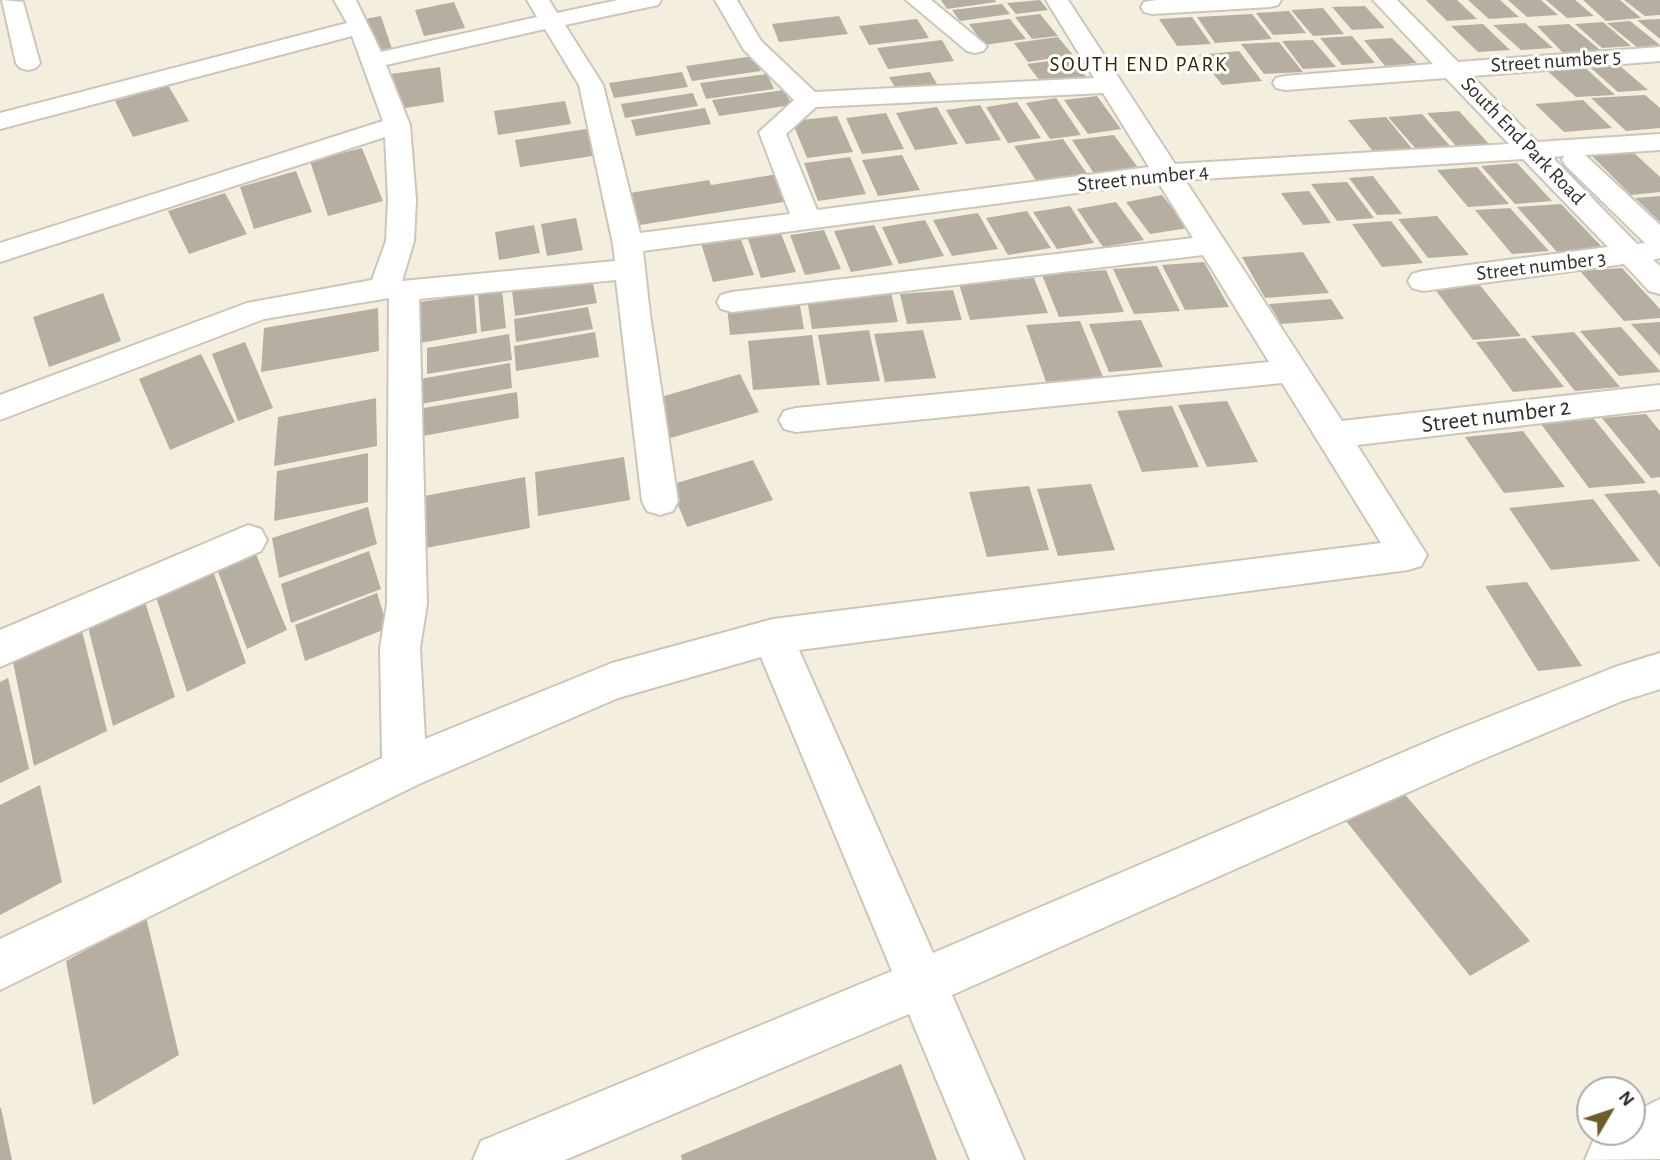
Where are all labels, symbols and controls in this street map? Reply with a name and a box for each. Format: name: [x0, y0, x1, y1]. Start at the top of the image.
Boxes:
street label: Street number 5: [1490, 44, 1622, 78]
district label: SOUTH END PARK: [1051, 52, 1227, 78]
street label: South End Park Road: [1456, 72, 1590, 210]
street label: Street number 4: [1076, 159, 1210, 197]
street label: Street number 3: [1475, 246, 1607, 286]
street label: Street number 2: [1420, 393, 1572, 439]
north arrow: [1576, 1076, 1646, 1146]
text: N: [1615, 1088, 1638, 1110]

